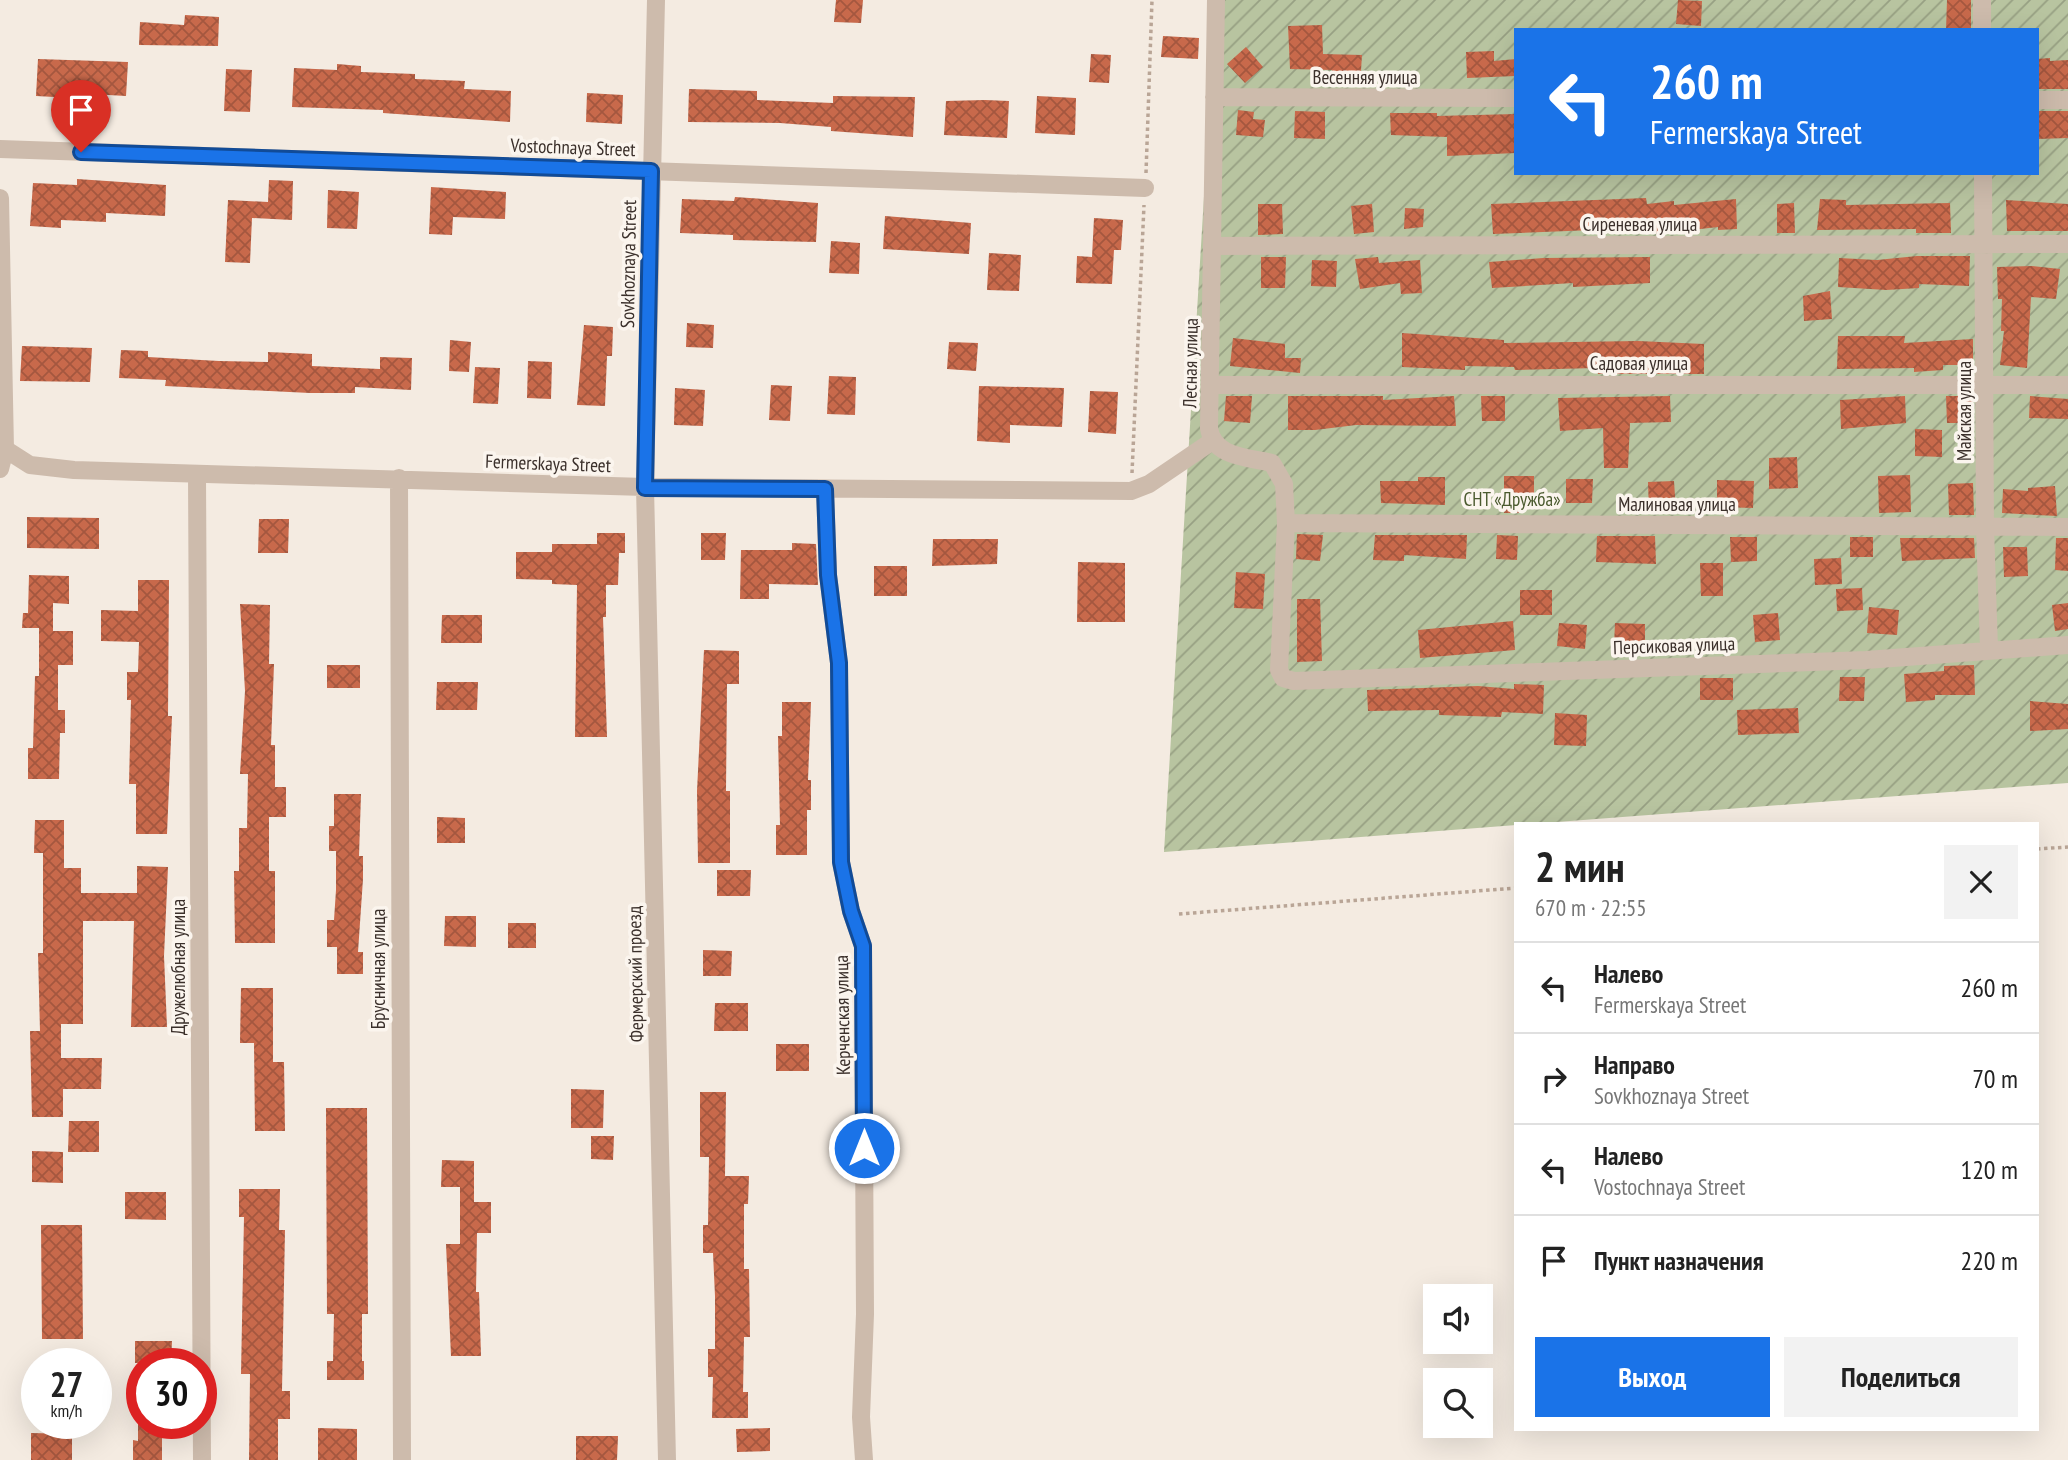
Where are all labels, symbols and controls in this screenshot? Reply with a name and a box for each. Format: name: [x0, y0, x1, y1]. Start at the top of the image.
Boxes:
text: 260 m: [1650, 49, 1763, 113]
icon: left: [1535, 56, 1626, 147]
street label: Весенняя улица: [1312, 65, 1418, 89]
pin: [51, 80, 111, 152]
icon: arrive: [62, 91, 100, 129]
text: Fermerskaya Street: [1650, 111, 1862, 153]
street label: Vostochnaya Street: [509, 133, 637, 161]
street label: Sovkhoznaya Street: [615, 199, 641, 328]
street label: Сиреневая улица: [1583, 212, 1697, 236]
street label: Лесная улица: [1177, 318, 1203, 409]
street label: Садовая улица: [1590, 351, 1688, 375]
street label: Майская улица: [1952, 361, 1976, 461]
street label: Fermerskaya Street: [485, 449, 612, 477]
park label: СНТ «Дружба»: [1464, 487, 1561, 511]
street label: Малиновая улица: [1618, 492, 1736, 516]
street label: Персиковая улица: [1613, 631, 1735, 659]
text: 2 мин: [1535, 839, 1625, 894]
button: close: [1944, 845, 2018, 919]
text: 670 m · 22:55: [1535, 893, 1647, 922]
street label: Дружелюбная улица: [166, 899, 190, 1035]
street label: Фермерский проезд: [622, 905, 648, 1042]
street label: Брусничная улица: [366, 909, 390, 1029]
street label: Керченская улица: [829, 955, 855, 1075]
text: Налево: [1594, 957, 1663, 990]
icon: left: [1535, 969, 1573, 1007]
text: 260 m: [1960, 971, 2018, 1004]
text: Fermerskaya Street: [1594, 990, 1746, 1019]
text: Направо: [1594, 1048, 1675, 1081]
icon: right: [1535, 1060, 1573, 1098]
text: 70 m: [1972, 1062, 2018, 1095]
text: Sovkhoznaya Street: [1594, 1081, 1749, 1110]
position arrow: [827, 1111, 901, 1185]
text: Налево: [1594, 1139, 1663, 1172]
icon: left: [1535, 1151, 1573, 1189]
text: 120 m: [1960, 1153, 2018, 1186]
text: Vostochnaya Street: [1594, 1172, 1745, 1201]
icon: arrive: [1535, 1242, 1573, 1280]
text: Пункт назначения: [1594, 1244, 1764, 1277]
text: 220 m: [1960, 1244, 2018, 1277]
map controls: [1423, 1284, 1493, 1438]
button: sound: [1423, 1284, 1493, 1354]
button: Выход: [1535, 1337, 1770, 1417]
button: Поделиться: [1784, 1337, 2018, 1417]
speed limit sign: 30: [126, 1348, 217, 1439]
text: 27: [50, 1361, 83, 1407]
button: search: [1423, 1368, 1493, 1438]
text: km/h: [51, 1399, 82, 1422]

